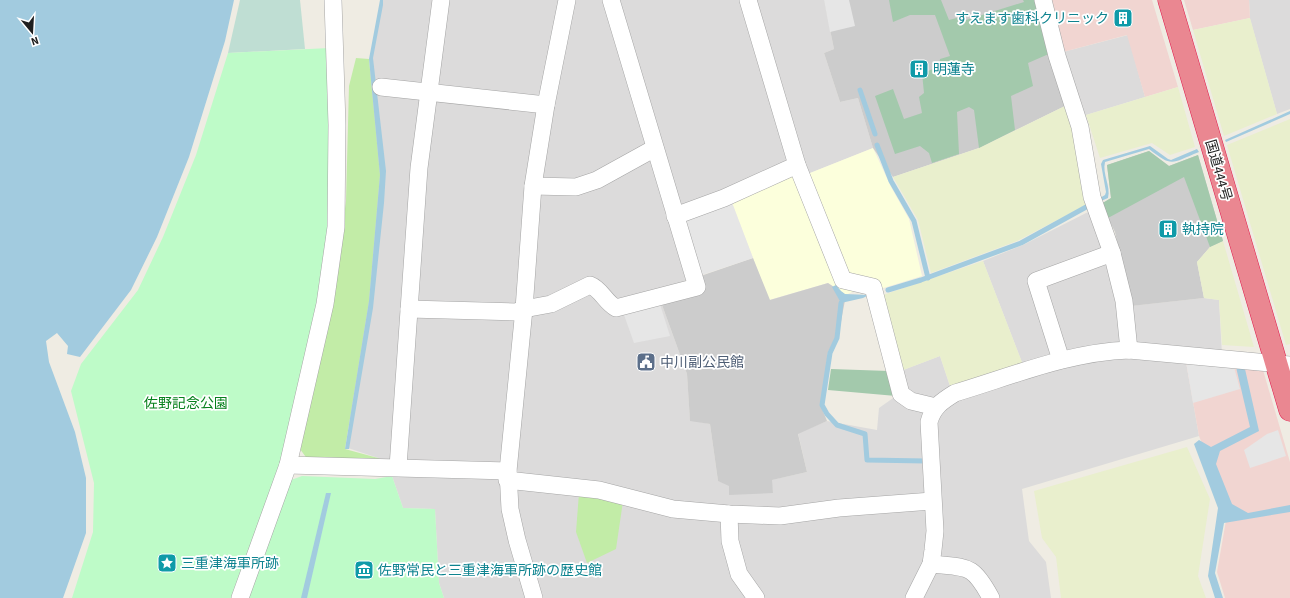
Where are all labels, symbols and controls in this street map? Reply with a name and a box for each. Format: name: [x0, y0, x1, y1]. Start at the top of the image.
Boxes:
building icon: すえます歯科クリニック: [1112, 7, 1134, 29]
place label: すえます歯科クリニック: [955, 9, 1109, 29]
north arrow: [12, 12, 52, 52]
text: N: [29, 33, 41, 49]
building icon: 明蓮寺: [908, 58, 930, 80]
place label: 明蓮寺: [933, 60, 975, 80]
street label: 国道444号: [1200, 137, 1236, 203]
building icon: 執持院: [1157, 218, 1179, 240]
place label: 執持院: [1182, 220, 1224, 240]
public building icon: 中川副公民館: [635, 351, 657, 373]
place label: 中川副公民館: [660, 353, 744, 373]
park label: 佐野記念公園: [144, 394, 228, 414]
place icon: 三重津海軍所跡: [156, 552, 178, 574]
place label: 三重津海軍所跡: [181, 554, 279, 574]
museum icon: 佐野常民と三重津海軍所跡の歴史館: [353, 559, 375, 581]
place label: 佐野常民と三重津海軍所跡の歴史館: [378, 561, 602, 581]

